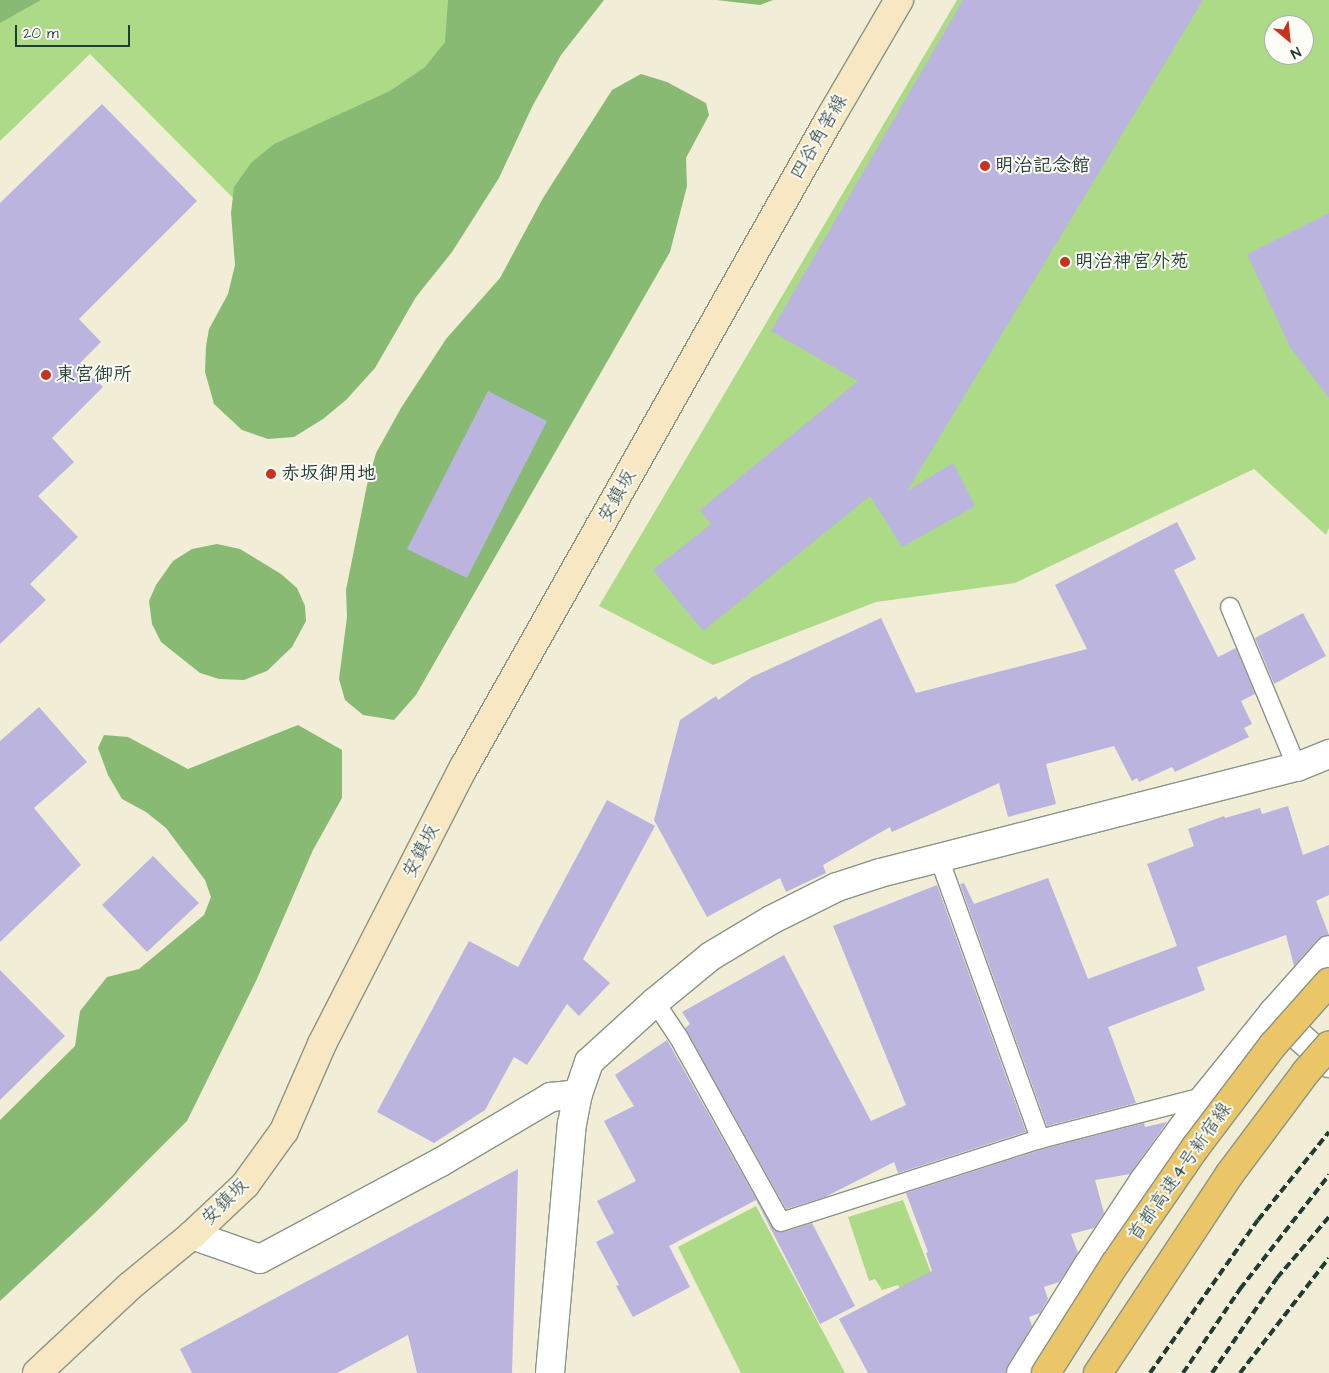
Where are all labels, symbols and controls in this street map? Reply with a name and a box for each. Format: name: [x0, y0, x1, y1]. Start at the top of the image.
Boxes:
scale bar: [18, 15, 132, 47]
north arrow: [1264, 15, 1314, 65]
text: 20 m: [23, 23, 59, 44]
text: N: [1287, 41, 1304, 63]
street label: 四谷角筈線: [785, 90, 853, 184]
place label: 明治記念館: [995, 155, 1090, 177]
marker: 明治記念館: [979, 160, 991, 172]
place label: 明治神宮外苑: [1075, 251, 1189, 273]
marker: 明治神宮外苑: [1059, 256, 1071, 268]
place label: 東宮御所: [56, 364, 132, 386]
marker: 東宮御所: [40, 369, 52, 381]
place label: 赤坂御用地: [281, 463, 376, 485]
street label: 安鎮坂: [593, 466, 641, 526]
marker: 赤坂御用地: [265, 468, 277, 480]
street label: 安鎮坂: [398, 820, 444, 882]
street label: 首都高速4号新宿線: [1123, 1098, 1237, 1246]
street label: 安鎮坂: [197, 1174, 253, 1230]

